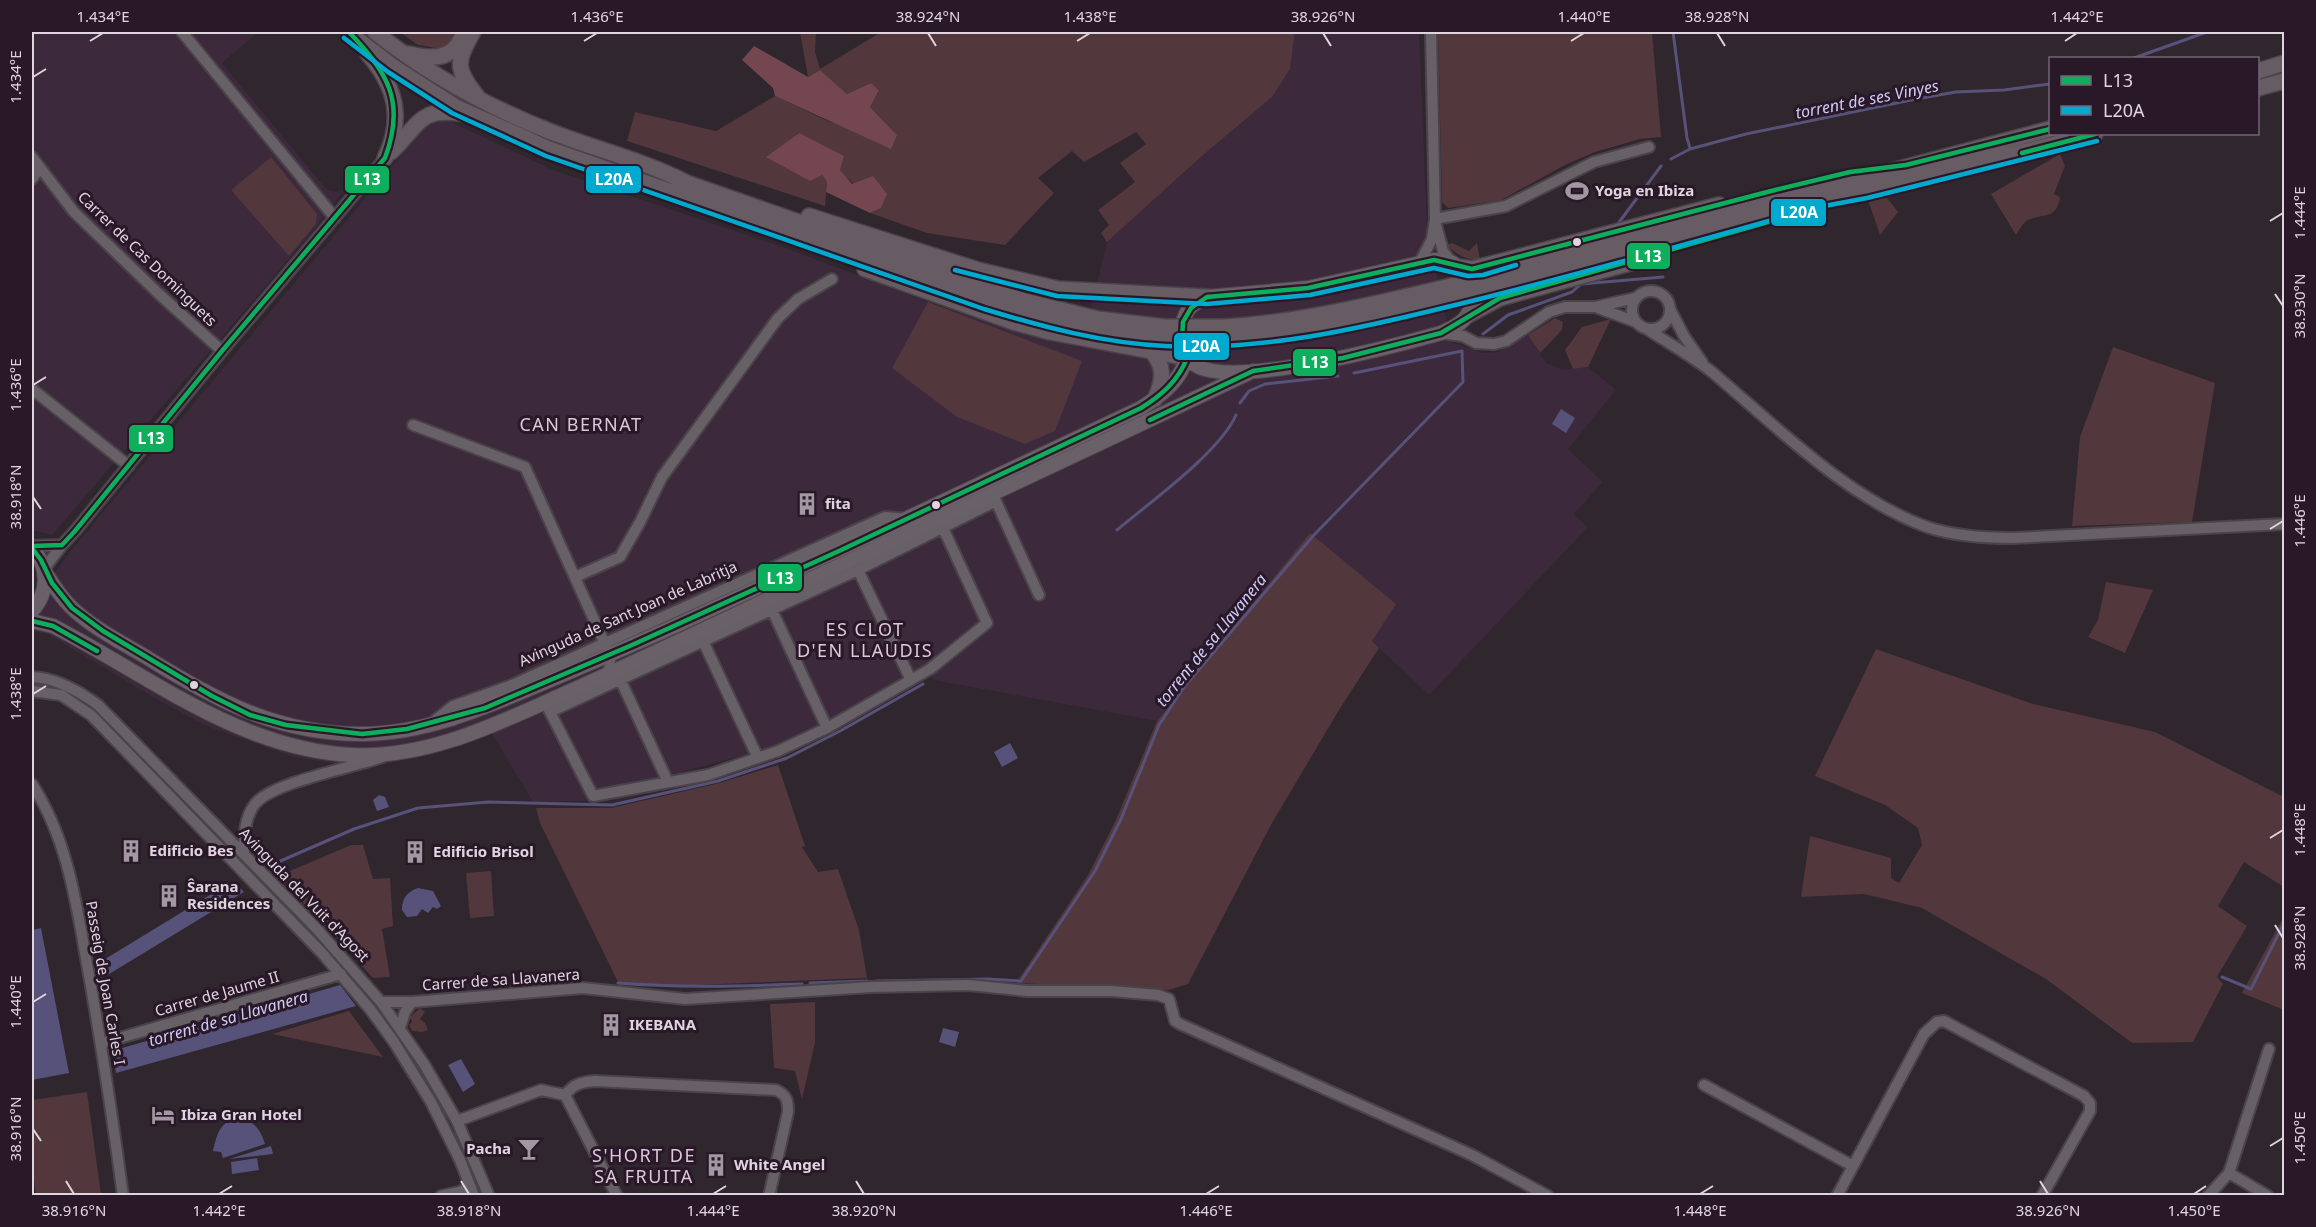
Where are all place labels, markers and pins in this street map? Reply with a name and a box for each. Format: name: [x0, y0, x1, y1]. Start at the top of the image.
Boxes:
sports icon: Yoga en Ibiza: [1564, 178, 1590, 204]
place label: Yoga en Ibiza: [1595, 180, 1694, 200]
unlabelled marker: [1571, 236, 1583, 248]
building icon: fita: [794, 491, 820, 517]
place label: fita: [825, 493, 851, 513]
unlabelled marker: [930, 499, 942, 511]
unlabelled marker: [188, 679, 200, 691]
building icon: Edificio Bes: [118, 838, 144, 864]
building icon: Edificio Brisol: [402, 839, 428, 865]
place label: Edificio Bes: [149, 840, 234, 860]
place label: Edificio Brisol: [433, 841, 534, 861]
place label: Ŝarana Residences: [187, 876, 270, 913]
building icon: Ŝarana Residences: [156, 883, 182, 909]
building icon: IKEBANA: [598, 1012, 624, 1038]
place label: IKEBANA: [629, 1014, 697, 1034]
hotel icon: Ibiza Gran Hotel: [150, 1102, 176, 1128]
place label: Ibiza Gran Hotel: [181, 1104, 302, 1124]
bar icon: Pacha: [516, 1136, 542, 1162]
place label: Pacha: [466, 1138, 511, 1158]
building icon: White Angel: [703, 1152, 729, 1178]
place label: White Angel: [734, 1154, 825, 1174]

